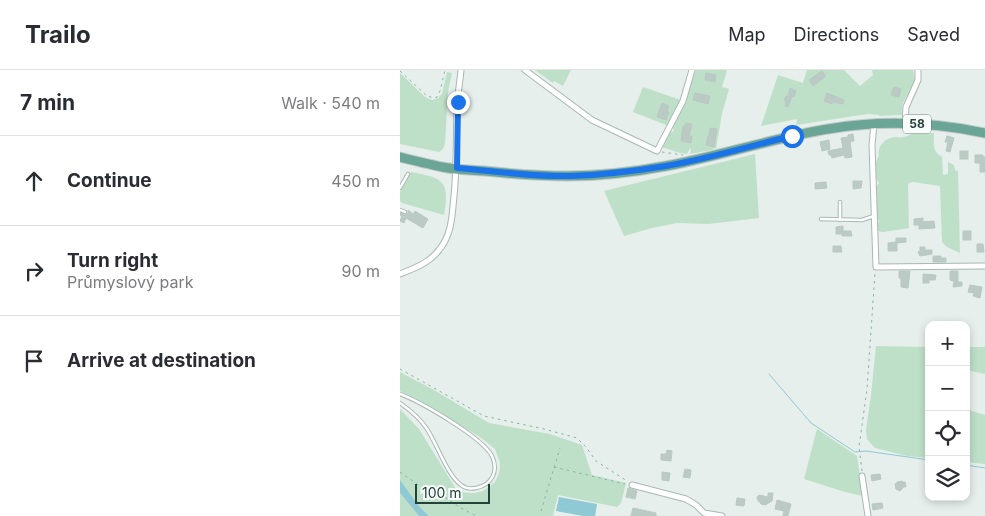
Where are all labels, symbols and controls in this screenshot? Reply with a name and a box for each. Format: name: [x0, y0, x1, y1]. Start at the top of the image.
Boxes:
text: Trailo: [25, 20, 91, 49]
text: Map: [728, 24, 766, 45]
text: Directions: [794, 24, 879, 45]
text: Saved: [907, 24, 960, 45]
text: 7 min: [20, 90, 75, 115]
route end: [447, 91, 470, 114]
text: Walk · 540 m: [281, 93, 380, 113]
road number: 58: [903, 114, 931, 134]
route start: [781, 125, 804, 148]
icon: ahead: [20, 167, 48, 195]
text: Continue: [67, 169, 152, 192]
text: 450 m: [331, 171, 380, 191]
text: Turn right: [67, 249, 158, 272]
icon: right: [20, 257, 48, 285]
text: 90 m: [341, 261, 380, 281]
text: Průmyslový park: [67, 272, 194, 292]
map controls: [925, 321, 970, 501]
button: +: [925, 321, 970, 366]
icon: arrive: [20, 347, 48, 375]
text: Arrive at destination: [67, 349, 256, 372]
button: −: [925, 366, 970, 411]
button: locate: [925, 411, 970, 456]
button: layers: [925, 456, 970, 501]
scale bar: [415, 481, 490, 504]
text: 100 m: [422, 484, 462, 501]

